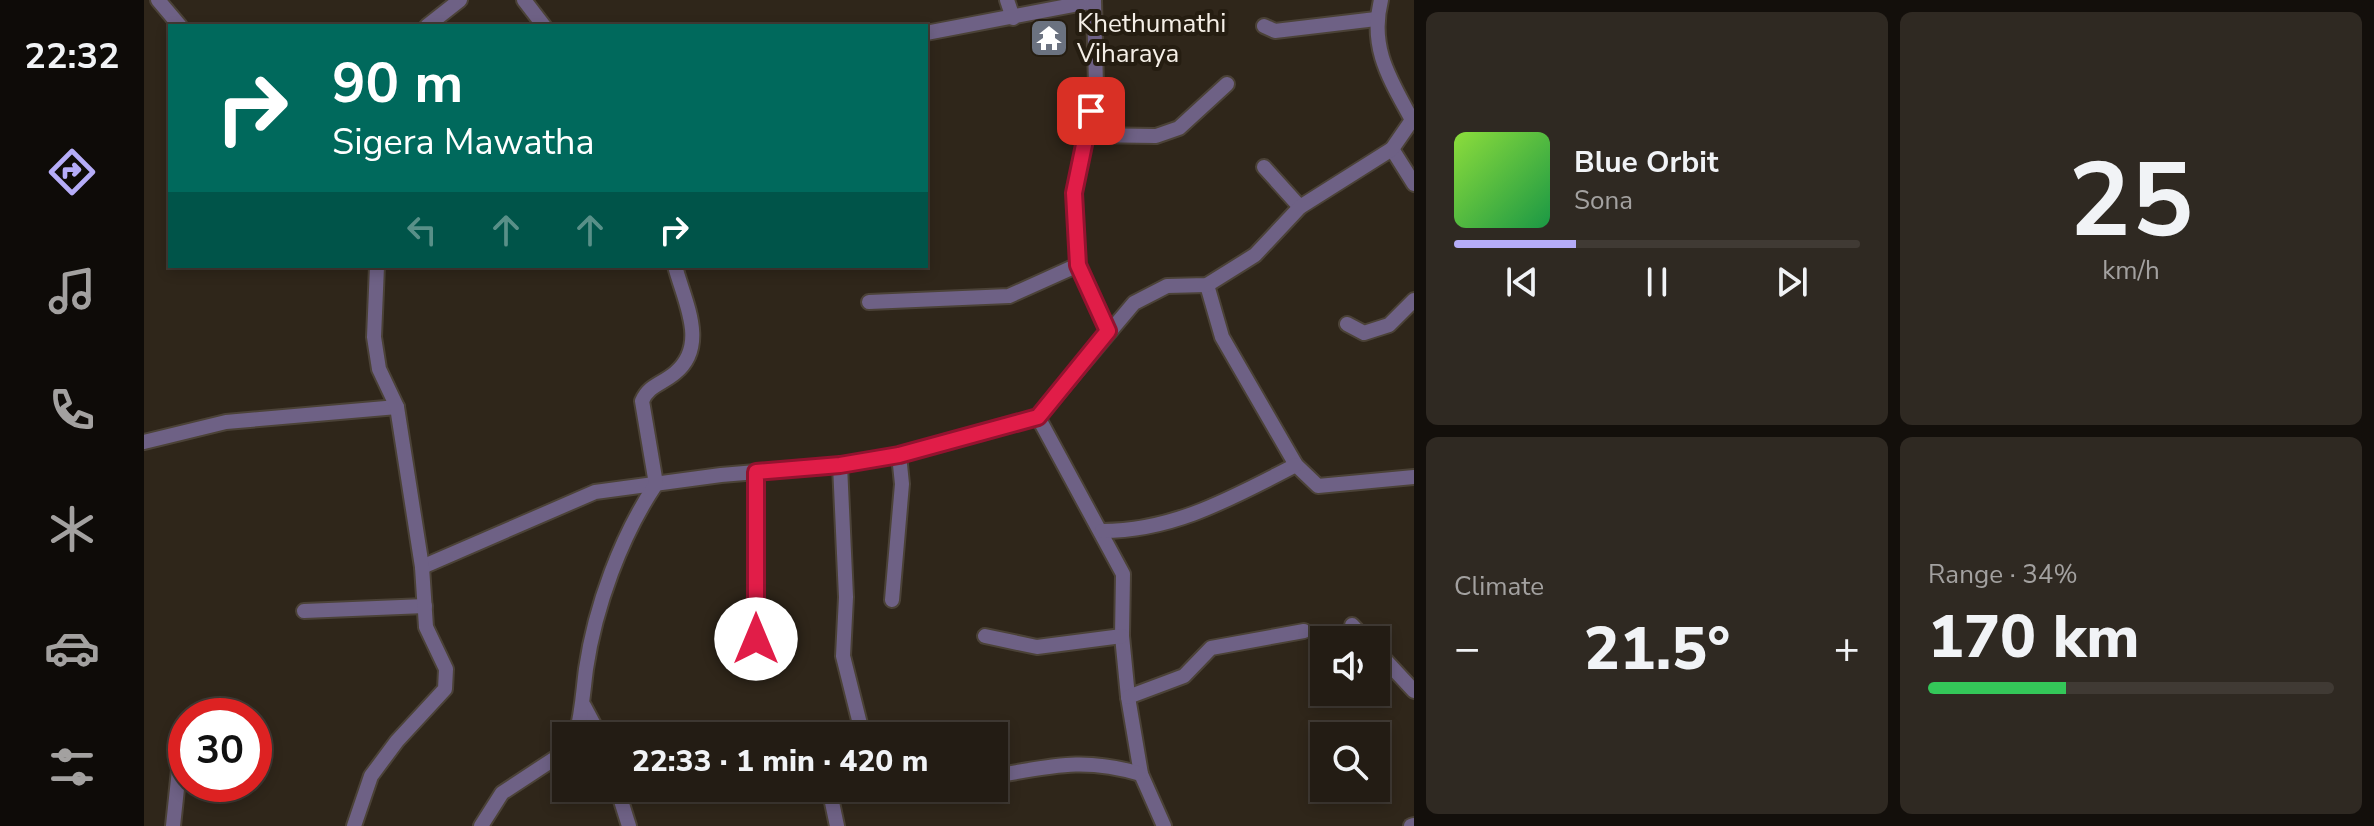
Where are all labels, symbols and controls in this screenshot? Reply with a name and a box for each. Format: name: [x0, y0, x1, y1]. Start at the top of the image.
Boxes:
place label: Khethumathi Viharaya: [1076, 6, 1226, 71]
temple icon: Khethumathi Viharaya: [1028, 17, 1070, 59]
text: 22:32: [24, 32, 120, 81]
text: 90 m: [332, 45, 463, 122]
icon: right: [200, 56, 304, 160]
pin: [1057, 77, 1125, 145]
icon: arrive: [1069, 89, 1113, 133]
text: Sigera Mawatha: [332, 118, 595, 167]
text: 25: [2069, 130, 2193, 272]
text: Blue Orbit: [1574, 142, 1718, 183]
icon: directions: [44, 144, 100, 200]
text: Sona: [1574, 183, 1633, 218]
icon: left: [400, 208, 444, 252]
icon: ahead: [484, 208, 528, 252]
icon: ahead: [568, 208, 612, 252]
icon: right: [652, 208, 696, 252]
text: km/h: [2102, 253, 2160, 288]
icon: previous: [1500, 260, 1544, 304]
icon: pause: [1635, 260, 1679, 304]
icon: next: [1770, 260, 1814, 304]
icon: music: [44, 263, 100, 319]
icon: phone: [44, 382, 100, 438]
icon: climate: [44, 501, 100, 557]
text: Range · 34%: [1928, 557, 2078, 592]
text: Climate: [1454, 569, 1544, 604]
text: 170 km: [1928, 596, 2140, 678]
position arrow: [714, 597, 798, 681]
text: 21.5°: [1584, 608, 1730, 690]
text: −: [1454, 619, 1480, 679]
text: +: [1834, 619, 1860, 679]
icon: car: [44, 620, 100, 676]
map controls: [1310, 626, 1390, 802]
button: sound: [1310, 626, 1390, 706]
speed limit sign: 30: [168, 698, 272, 802]
button: search: [1310, 722, 1390, 802]
icon: filters: [44, 739, 100, 795]
text: 22:33 · 1 min · 420 m: [632, 741, 928, 782]

